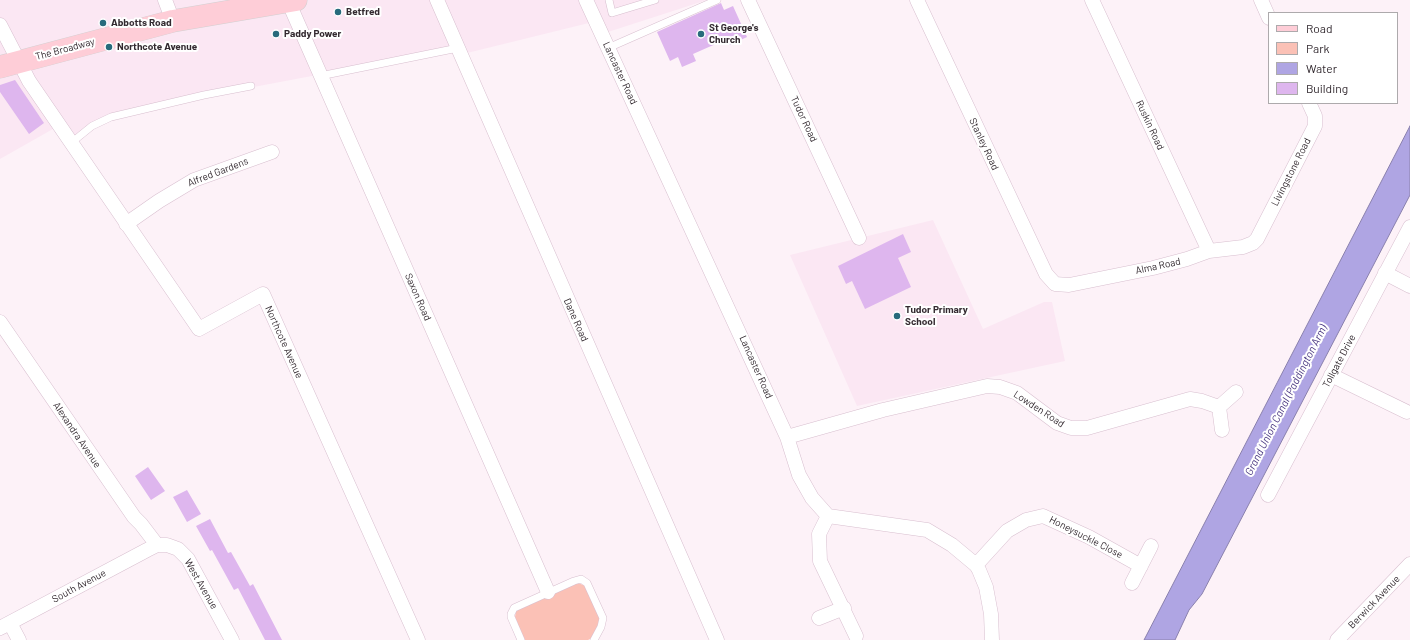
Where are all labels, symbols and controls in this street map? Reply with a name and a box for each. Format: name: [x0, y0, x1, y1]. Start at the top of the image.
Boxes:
place label: Betfred: [346, 6, 380, 18]
marker: Betfred: [333, 7, 343, 17]
legend: [1268, 12, 1398, 104]
place label: Abbotts Road: [111, 17, 172, 29]
marker: Abbotts Road: [98, 18, 108, 28]
text: Road: [1306, 21, 1333, 35]
place label: St George's Church: [709, 22, 759, 46]
place label: Paddy Power: [284, 28, 341, 40]
marker: Paddy Power: [271, 29, 281, 39]
marker: St George's Church: [696, 29, 706, 39]
street label: The Broadway: [34, 35, 96, 63]
street label: Lancaster Road: [600, 40, 640, 106]
place label: Northcote Avenue: [117, 41, 197, 53]
text: Park: [1306, 41, 1330, 55]
marker: Northcote Avenue: [104, 42, 114, 52]
text: Water: [1306, 61, 1337, 75]
text: Building: [1306, 81, 1348, 95]
street label: Tudor Road: [788, 94, 820, 144]
street label: Ruskin Road: [1133, 98, 1167, 152]
street label: Stanley Road: [967, 116, 1001, 172]
street label: Livingstone Road: [1269, 136, 1313, 208]
street label: Alfred Gardens: [186, 155, 250, 189]
street label: Alma Road: [1134, 255, 1182, 277]
street label: Saxon Road: [402, 272, 434, 322]
street label: Dane Road: [561, 297, 591, 343]
street label: Northcote Avenue: [263, 304, 305, 380]
place label: Tudor Primary School: [905, 304, 968, 328]
marker: Tudor Primary School: [892, 311, 902, 321]
water label: Grand Union Canal (Paddington Arm): [1242, 323, 1330, 477]
street label: Tollgate Drive: [1320, 332, 1358, 390]
street label: Lancaster Road: [737, 334, 775, 400]
street label: Lowden Road: [1011, 388, 1067, 430]
street label: Alexandra Avenue: [51, 400, 103, 470]
street label: Honeysuckle Close: [1047, 513, 1125, 561]
street label: West Avenue: [182, 557, 220, 611]
street label: South Avenue: [50, 567, 108, 605]
street label: Berwick Avenue: [1346, 573, 1402, 631]

